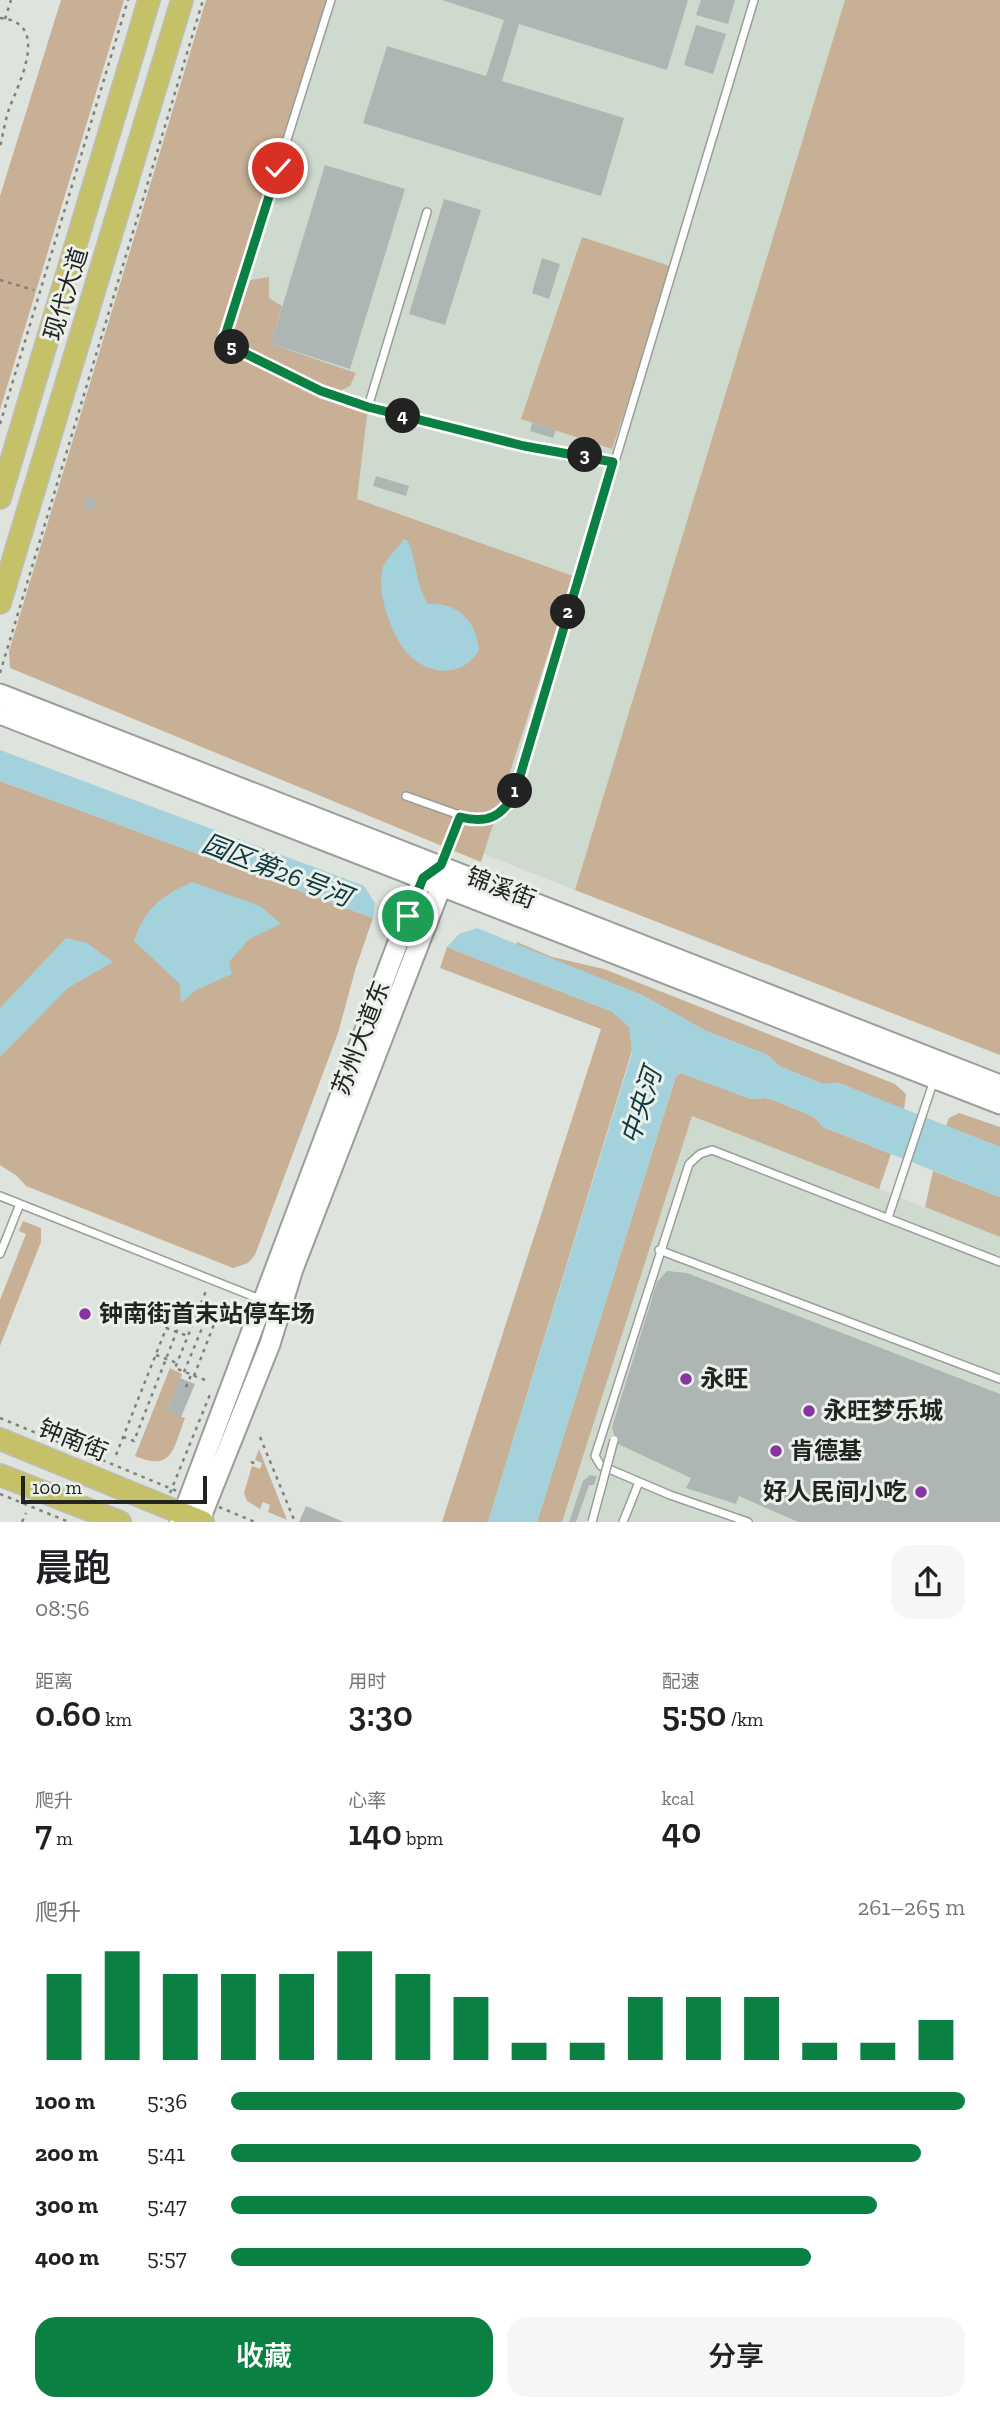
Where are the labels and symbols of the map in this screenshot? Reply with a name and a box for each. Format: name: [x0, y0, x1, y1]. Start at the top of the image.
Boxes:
pin: [248, 138, 308, 198]
street label: 现代大道: [38, 244, 93, 344]
pin: 5: [215, 330, 250, 364]
pin: 4: [386, 398, 420, 434]
pin: 3: [568, 438, 602, 472]
pin: 2: [550, 594, 586, 630]
pin: 1: [498, 774, 532, 808]
water label: 园区第26号河: [198, 827, 361, 915]
street label: 锦溪街: [462, 861, 540, 914]
pin: [378, 886, 438, 946]
street label: 苏州大道东: [325, 977, 396, 1099]
water label: 中央河: [614, 1059, 670, 1148]
place label: 钟南街首末站停车场: [99, 1299, 315, 1328]
marker: 钟南街首末站停车场: [77, 1306, 93, 1322]
place label: 永旺: [700, 1364, 748, 1393]
marker: 永旺: [678, 1371, 694, 1387]
place label: 永旺梦乐城: [823, 1396, 943, 1425]
marker: 永旺梦乐城: [801, 1403, 817, 1419]
street label: 钟南街: [34, 1413, 112, 1466]
place label: 肯德基: [790, 1436, 862, 1465]
marker: 肯德基: [768, 1443, 784, 1459]
scale bar: [21, 1473, 206, 1505]
place label: 好人民间小吃: [763, 1477, 907, 1506]
marker: 好人民间小吃: [913, 1484, 929, 1500]

